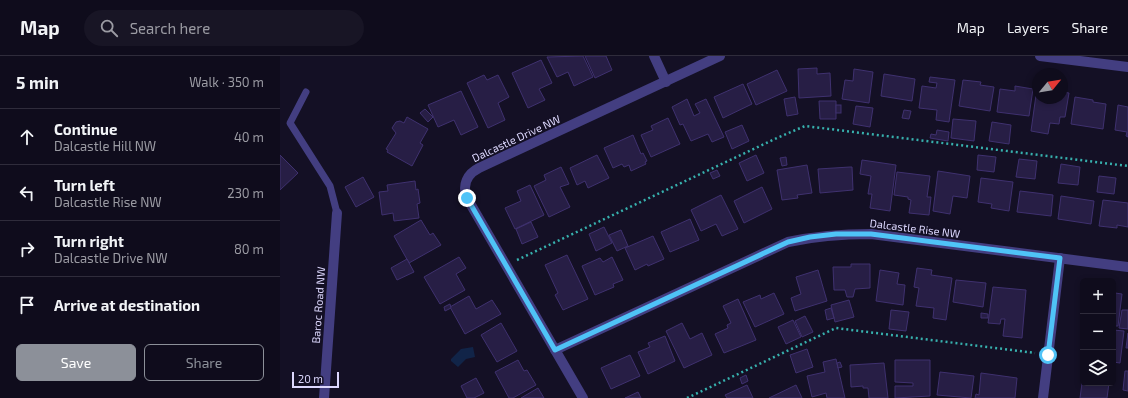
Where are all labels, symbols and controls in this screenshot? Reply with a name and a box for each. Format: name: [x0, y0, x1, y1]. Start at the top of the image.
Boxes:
search box: [84, 10, 364, 46]
text: Map: [20, 16, 60, 39]
icon: search: [98, 17, 120, 39]
text: Search here: [130, 19, 210, 37]
text: Map: [957, 19, 985, 36]
text: Layers: [1007, 19, 1049, 36]
text: Share: [1071, 19, 1108, 36]
north arrow: [1032, 68, 1068, 104]
text: 5 min: [16, 72, 59, 92]
text: Walk · 350 m: [189, 74, 264, 90]
street label: Dalcastle Drive NW: [470, 112, 563, 164]
text: Continue: [54, 120, 117, 138]
icon: ahead: [16, 126, 38, 148]
text: 40 m: [234, 129, 264, 145]
text: Dalcastle Hill NW: [54, 138, 156, 154]
text: Turn left: [54, 176, 115, 194]
icon: left: [16, 182, 38, 204]
text: 230 m: [227, 185, 264, 201]
route end: [458, 189, 476, 207]
text: Dalcastle Rise NW: [54, 194, 162, 210]
street label: Dalcastle Rise NW: [869, 216, 962, 240]
text: Turn right: [54, 232, 124, 250]
icon: right: [16, 238, 38, 260]
text: 80 m: [234, 241, 264, 257]
text: Dalcastle Drive NW: [54, 250, 168, 266]
street label: Baroc Road NW: [309, 265, 327, 344]
map controls: [1080, 278, 1116, 386]
button: +: [1080, 278, 1116, 314]
icon: arrive: [16, 294, 38, 316]
text: Arrive at destination: [54, 296, 200, 314]
button: −: [1080, 314, 1116, 350]
button: Save: [16, 344, 136, 381]
button: Share: [144, 344, 264, 381]
route start: [1039, 346, 1057, 364]
button: layers: [1080, 350, 1116, 386]
scale bar: [292, 370, 339, 389]
text: 20 m: [298, 372, 323, 385]

